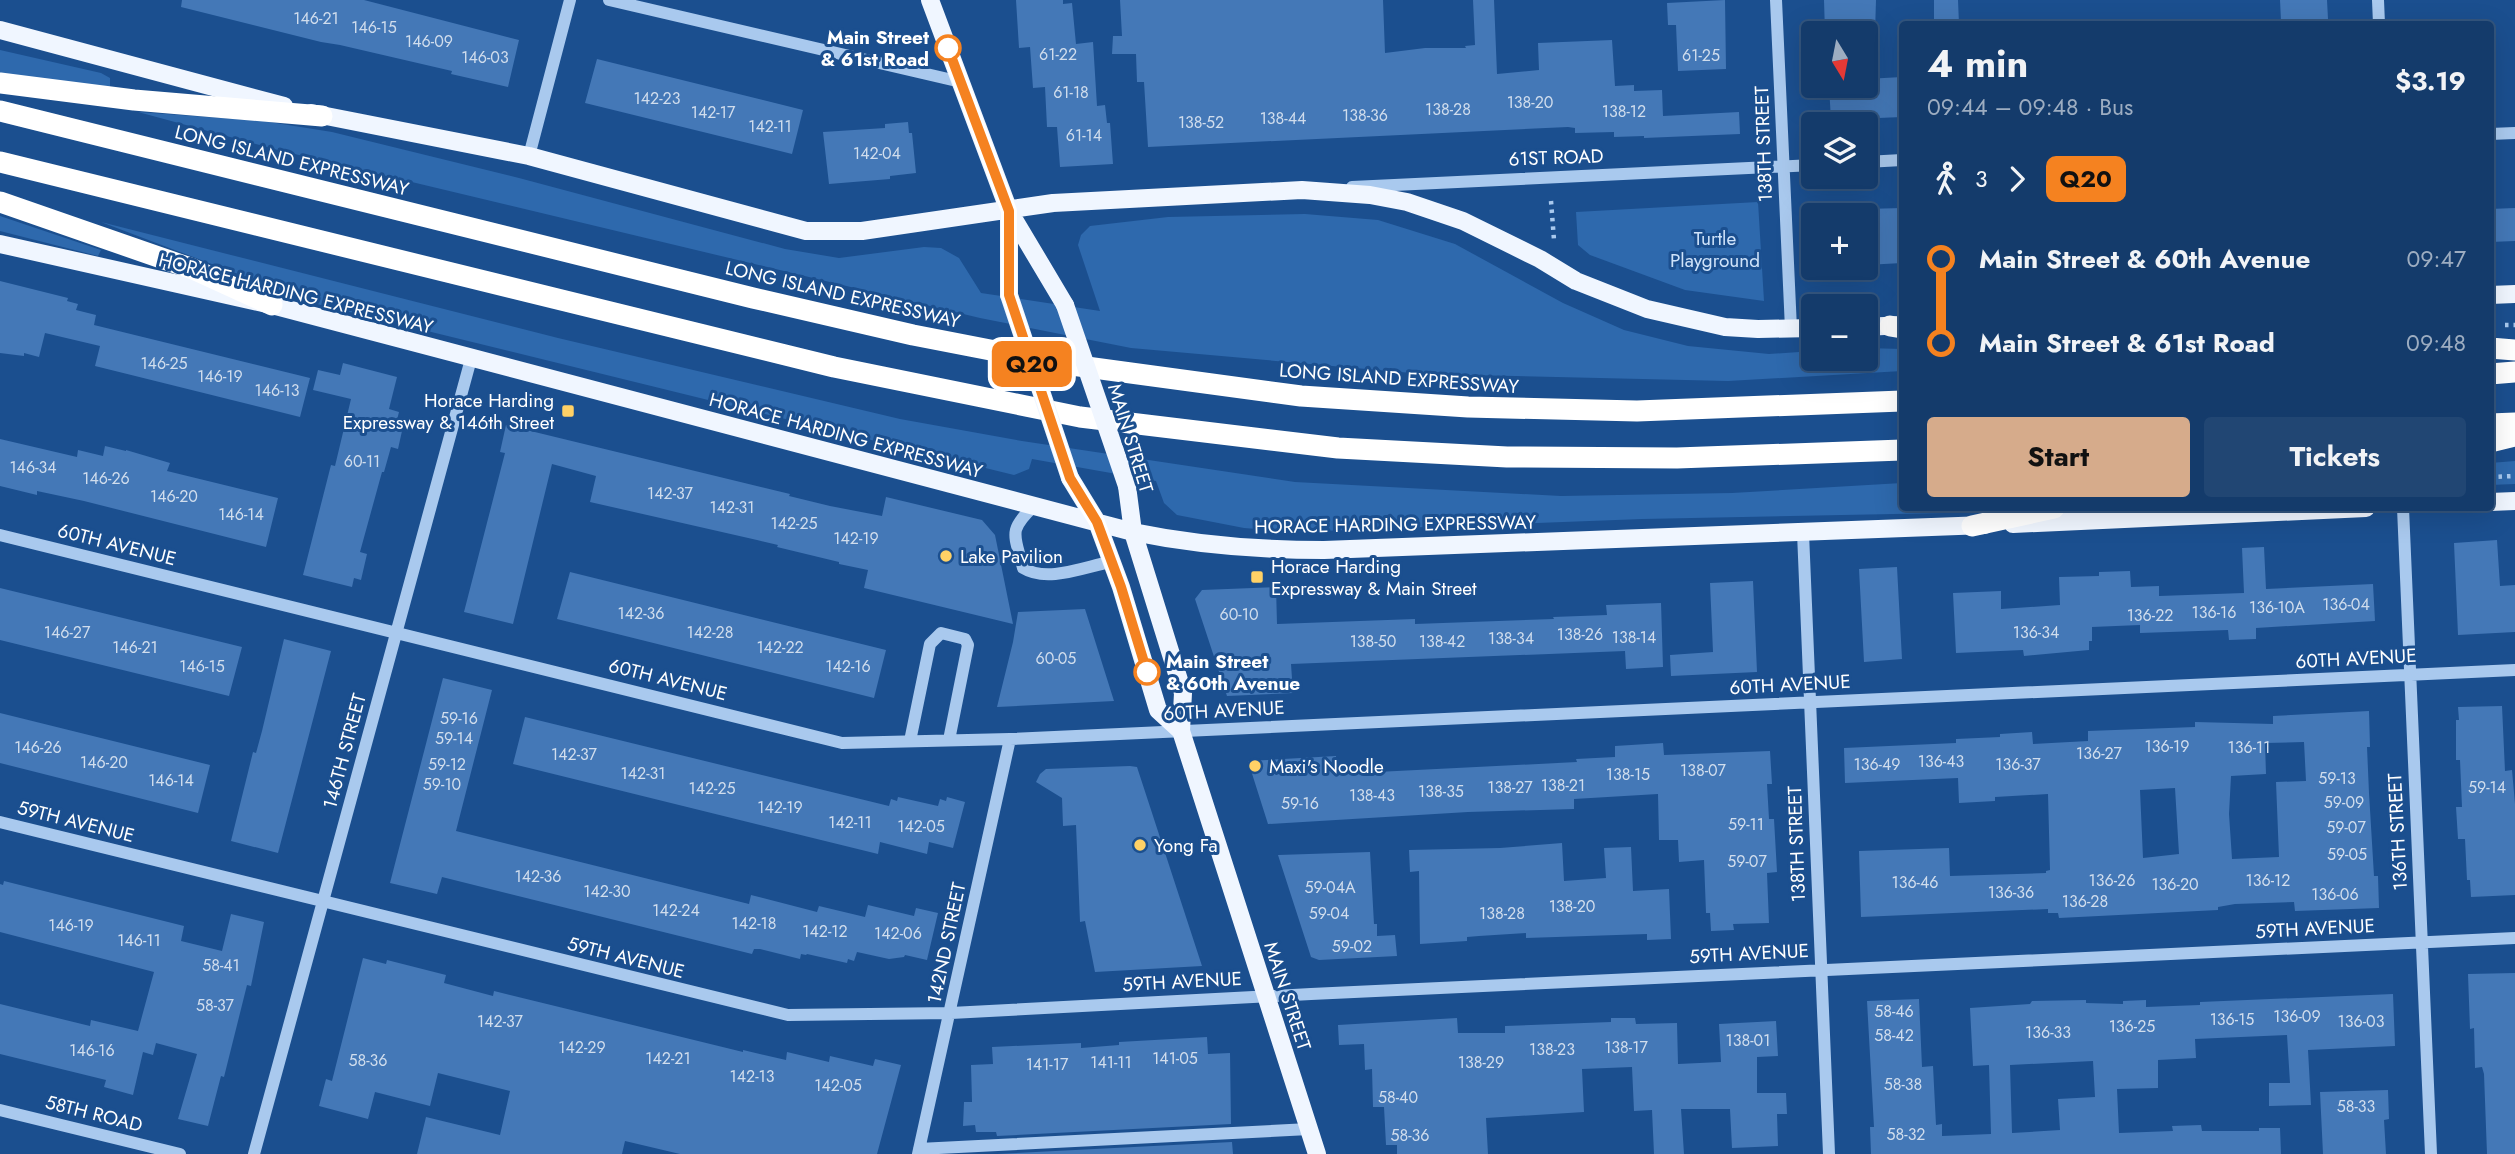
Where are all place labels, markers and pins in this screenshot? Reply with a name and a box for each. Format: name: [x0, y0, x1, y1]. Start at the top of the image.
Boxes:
place label: Main Street & 61st Road: [821, 24, 929, 73]
marker: Main Street & 61st Road: [935, 35, 961, 61]
place label: Horace Harding Expressway & 146th Street: [343, 387, 554, 436]
marker: Horace Harding Expressway & 146th Street: [560, 403, 576, 419]
place label: Lake Pavilion: [960, 543, 1063, 570]
marker: Lake Pavilion: [938, 548, 954, 564]
place label: Horace Harding Expressway & Main Street: [1271, 553, 1477, 602]
marker: Horace Harding Expressway & Main Street: [1249, 569, 1265, 585]
place label: Main Street & 60th Avenue: [1166, 648, 1300, 697]
marker: Main Street & 60th Avenue: [1134, 659, 1160, 685]
place label: Maxi's Noodle: [1269, 753, 1384, 780]
marker: Maxi's Noodle: [1247, 758, 1263, 774]
place label: Yong Fa: [1154, 832, 1218, 859]
marker: Yong Fa: [1132, 837, 1148, 853]

